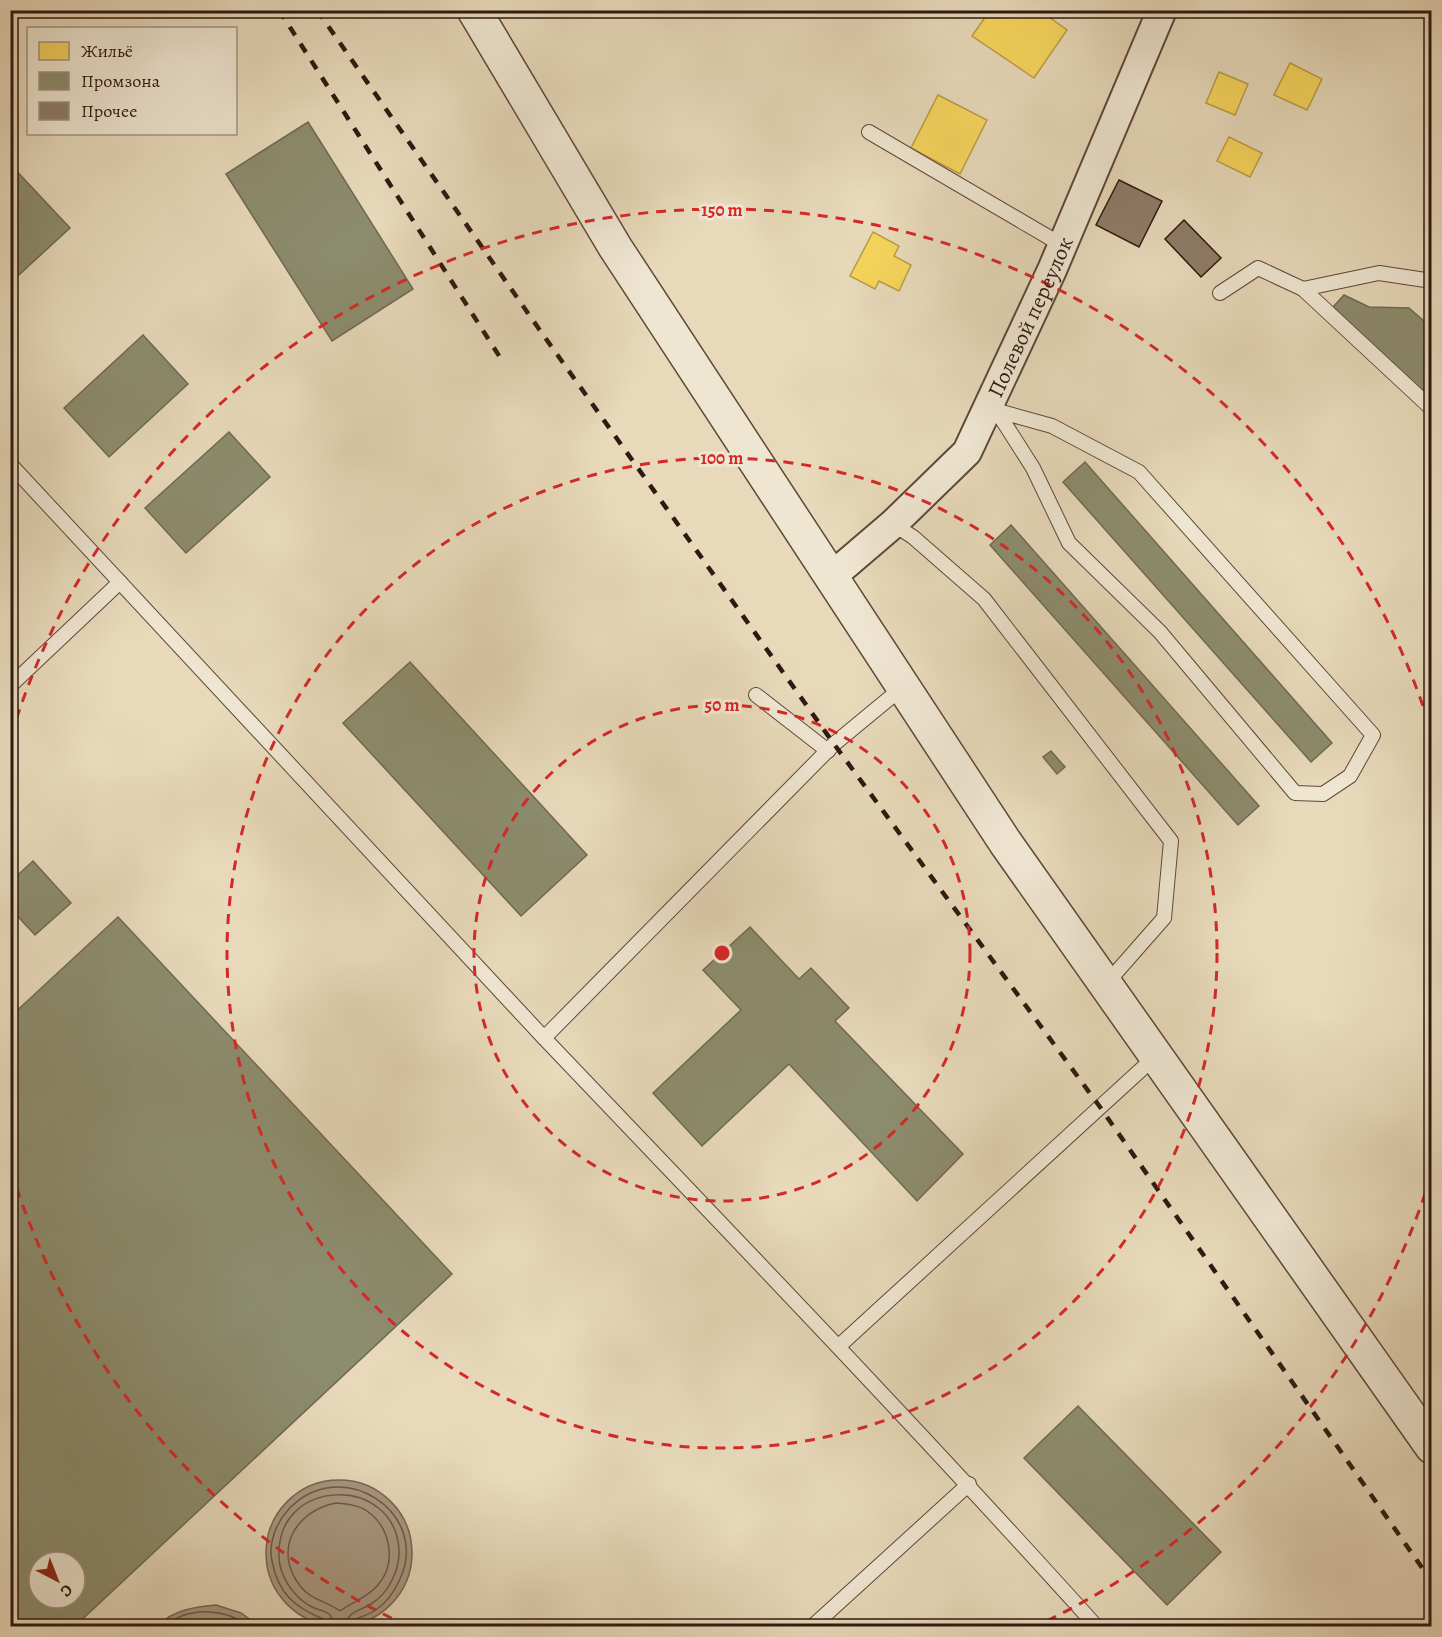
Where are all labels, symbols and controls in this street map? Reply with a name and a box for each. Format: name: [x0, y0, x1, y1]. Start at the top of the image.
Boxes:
legend: [27, 27, 237, 135]
text: Жильё: [81, 39, 133, 63]
text: Промзона: [81, 69, 161, 93]
text: Прочее: [81, 99, 137, 123]
text: 150 m: [701, 198, 743, 222]
street label: Полевой переулок: [981, 232, 1080, 402]
text: 100 m: [701, 446, 743, 470]
text: 50 m: [705, 693, 739, 717]
centre of rings: [712, 943, 732, 963]
north arrow: [27, 1550, 87, 1610]
text: С: [55, 1579, 77, 1602]

